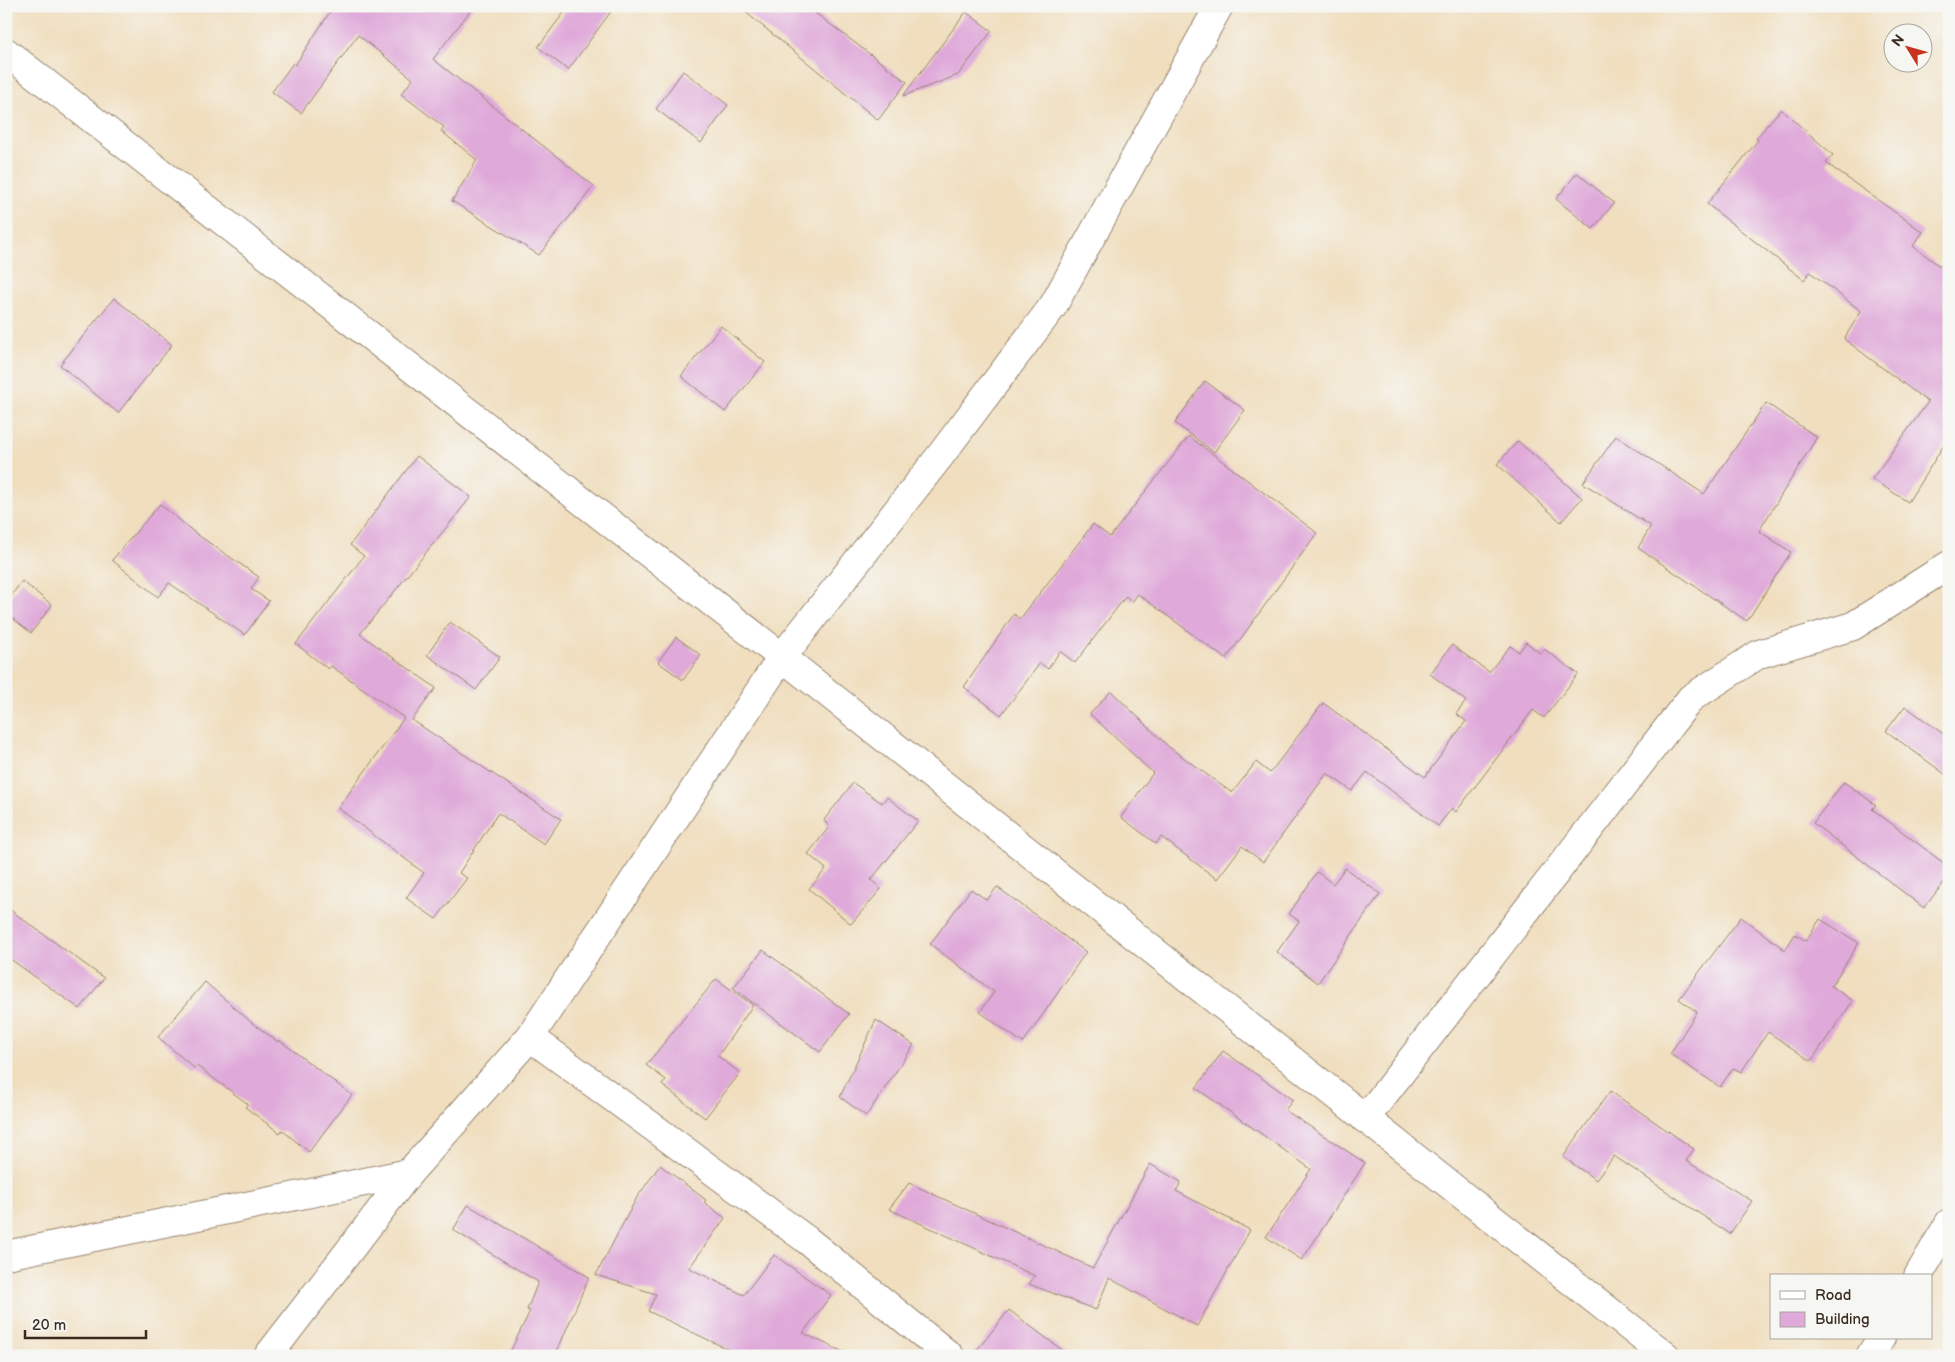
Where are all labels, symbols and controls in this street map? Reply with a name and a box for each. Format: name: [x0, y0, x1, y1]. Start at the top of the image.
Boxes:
north arrow: [1882, 22, 1932, 72]
text: N: [1888, 31, 1908, 50]
legend: [1770, 1274, 1932, 1340]
text: Road: [1815, 1286, 1851, 1305]
scale bar: [25, 1307, 146, 1339]
text: Building: [1815, 1310, 1870, 1329]
text: 20 m: [32, 1316, 66, 1335]

